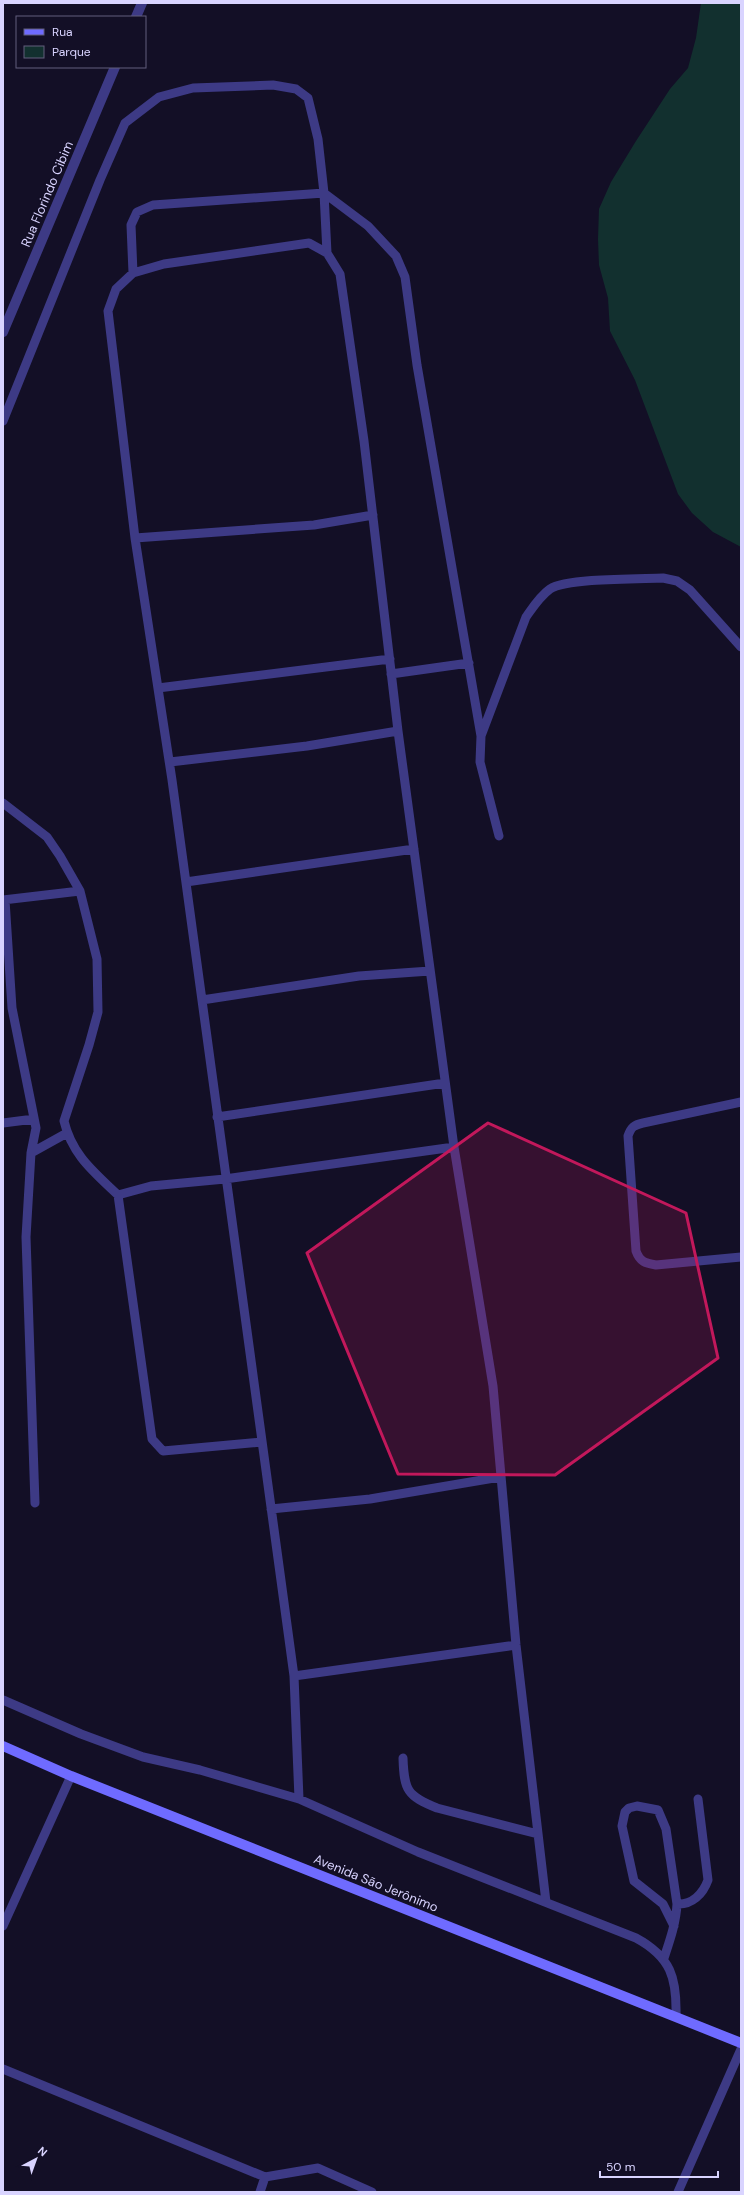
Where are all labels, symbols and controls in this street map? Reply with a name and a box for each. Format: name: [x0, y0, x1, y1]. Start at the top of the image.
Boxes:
legend: [16, 16, 146, 68]
text: Rua: [52, 24, 73, 40]
text: Parque: [52, 44, 91, 60]
street label: Rua Florindo Cibim: [17, 139, 77, 249]
street label: Avenida São Jerônimo: [311, 1850, 441, 1916]
north arrow: [16, 2139, 56, 2179]
text: N: [35, 2144, 50, 2159]
scale bar: [600, 2153, 718, 2179]
text: 50 m: [606, 2159, 635, 2175]

